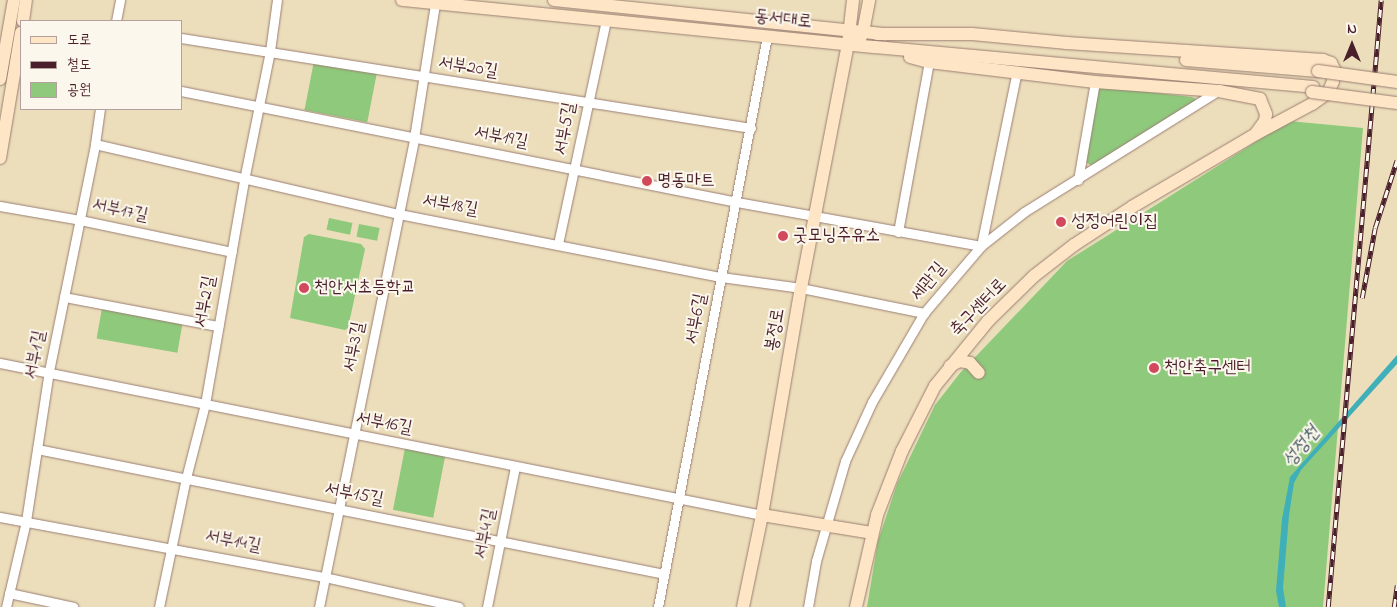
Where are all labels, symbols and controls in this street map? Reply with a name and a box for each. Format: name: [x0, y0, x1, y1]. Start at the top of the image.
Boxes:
street label: 동서대로: [753, 6, 813, 34]
text: N: [1347, 19, 1357, 40]
legend: [20, 20, 182, 110]
north arrow: [1327, 20, 1377, 70]
text: 도로: [67, 29, 91, 51]
street label: 서부20길: [437, 53, 499, 83]
text: 철도: [67, 54, 91, 76]
text: 공원: [67, 79, 91, 101]
street label: 서부5길: [551, 101, 581, 157]
street label: 서부19길: [472, 122, 530, 154]
place label: 명동마트: [657, 170, 715, 192]
marker: 명동마트: [641, 175, 653, 187]
street label: 서부18길: [421, 191, 479, 221]
street label: 서부17길: [90, 195, 150, 227]
place label: 성정어린이집: [1071, 211, 1158, 233]
marker: 성정어린이집: [1055, 216, 1067, 228]
place label: 굿모닝주유소: [793, 225, 880, 247]
marker: 굿모닝주유소: [777, 230, 789, 242]
street label: 세관길: [907, 258, 951, 306]
street label: 서부2길: [191, 274, 221, 330]
street label: 축구센터로: [946, 274, 1012, 342]
place label: 천안서초등학교: [314, 277, 415, 299]
marker: 천안서초등학교: [298, 282, 310, 294]
street label: 서부6길: [681, 292, 713, 346]
street label: 봉정로: [762, 307, 790, 353]
street label: 서부3길: [340, 320, 370, 374]
street label: 서부1길: [21, 329, 51, 381]
place label: 천안축구센터: [1164, 357, 1251, 379]
marker: 천안축구센터: [1148, 362, 1160, 374]
street label: 서부16길: [354, 408, 414, 440]
water label: 성정천: [1279, 422, 1325, 472]
street label: 서부15길: [323, 479, 385, 511]
street label: 서부4길: [471, 507, 501, 561]
street label: 서부14길: [203, 526, 263, 558]

